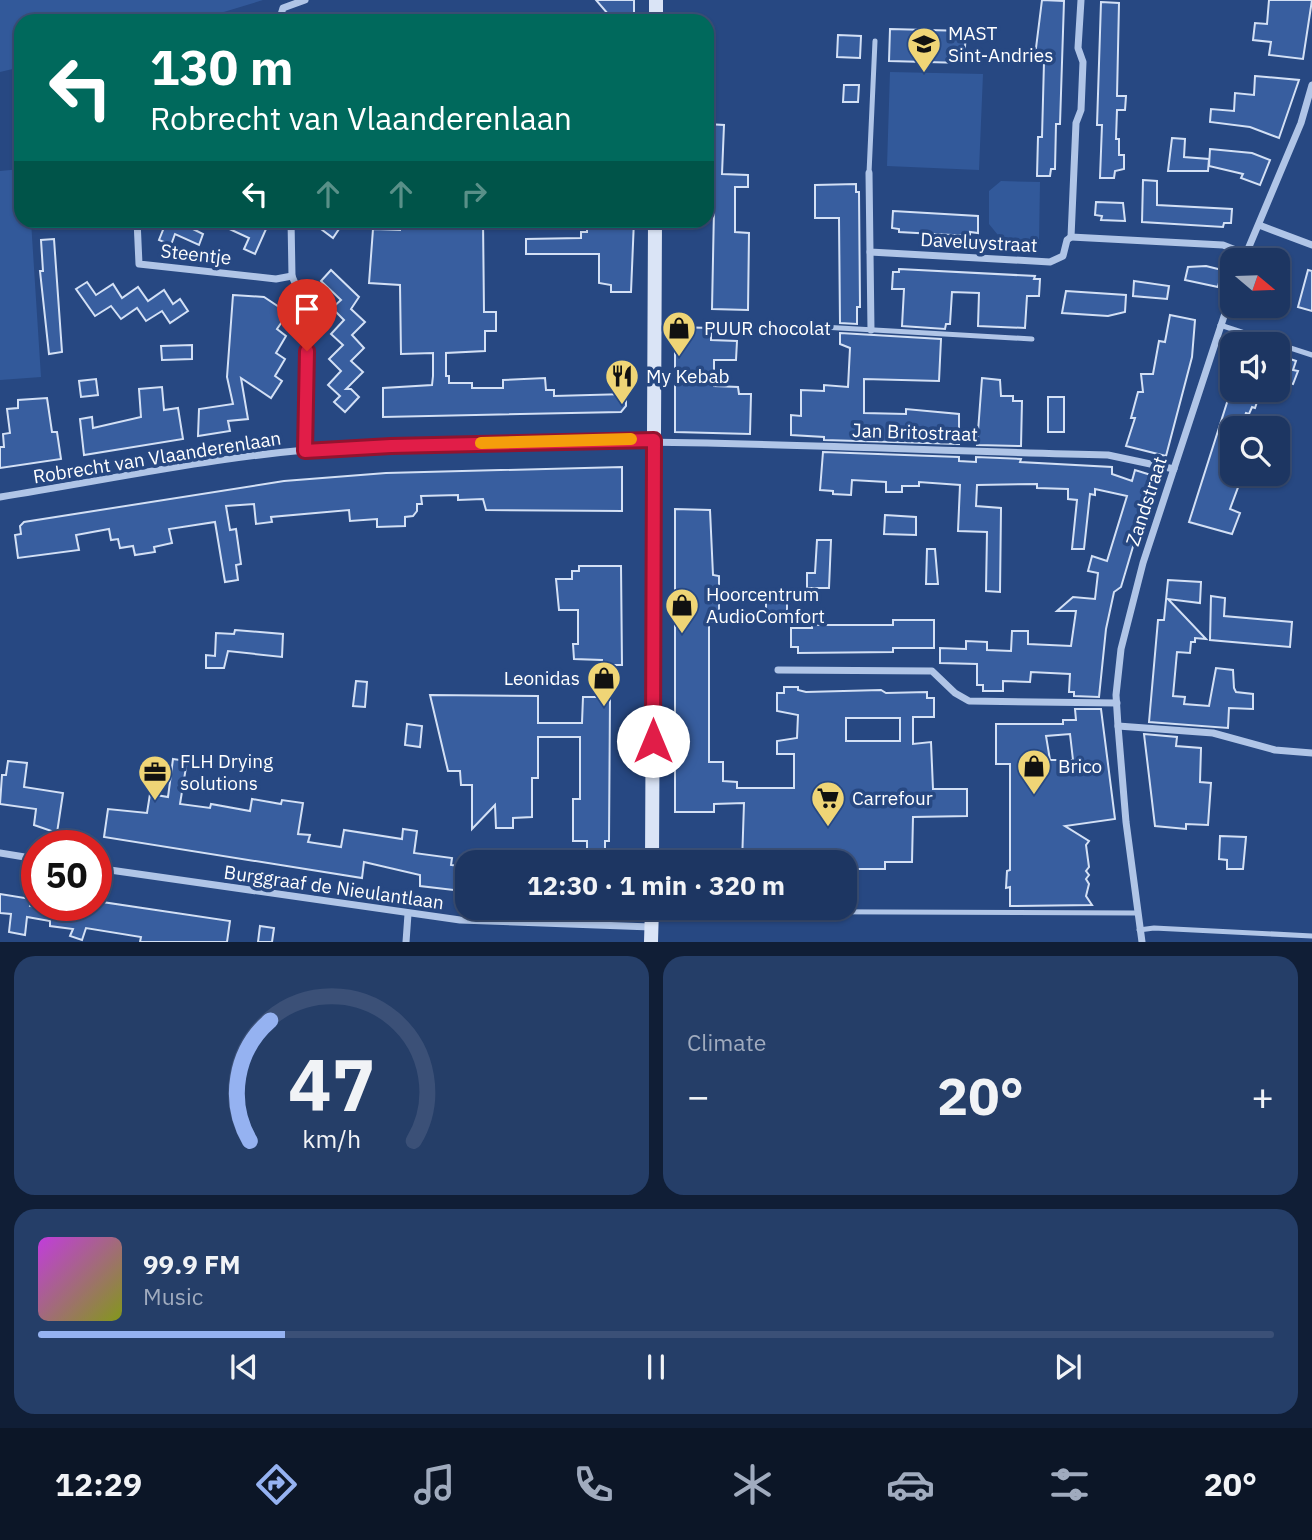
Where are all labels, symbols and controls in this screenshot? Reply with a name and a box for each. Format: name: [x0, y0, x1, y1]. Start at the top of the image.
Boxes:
place label: MAST Sint-Andries: [948, 21, 1053, 67]
school or university icon: MAST Sint-Andries: [905, 25, 943, 74]
text: 130 m: [150, 35, 294, 98]
icon: left: [35, 42, 126, 133]
text: Robrecht van Vlaanderenlaan: [150, 97, 572, 139]
icon: left: [236, 175, 274, 213]
icon: ahead: [309, 175, 347, 213]
icon: ahead: [382, 175, 420, 213]
icon: right: [455, 175, 493, 213]
street label: Daveluystraat: [920, 227, 1038, 257]
street label: Steentje: [159, 238, 233, 270]
north arrow: [1220, 248, 1290, 318]
map controls: [1220, 248, 1290, 486]
pin: [277, 279, 337, 351]
icon: arrive: [288, 290, 326, 328]
shop icon: PUUR chocolat: [660, 309, 698, 358]
place label: PUUR chocolat: [704, 316, 831, 340]
button: sound: [1220, 332, 1290, 402]
restaurant icon: My Kebab: [603, 357, 641, 406]
place label: My Kebab: [646, 364, 730, 388]
button: search: [1220, 416, 1290, 486]
street label: Jan Britostraat: [852, 418, 978, 446]
street label: Robrecht van Vlaanderenlaan: [31, 426, 283, 488]
street label: Zandstraat: [1120, 453, 1172, 549]
place label: Hoorcentrum AudioComfort: [706, 582, 825, 628]
shop icon: Hoorcentrum AudioComfort: [663, 586, 701, 635]
shop icon: Leonidas: [585, 659, 623, 708]
place label: Leonidas: [504, 666, 580, 690]
position arrow: [616, 704, 690, 778]
shop icon: Brico: [1015, 747, 1053, 796]
place label: FLH Drying solutions: [180, 749, 273, 795]
office icon: FLH Drying solutions: [136, 753, 174, 802]
place label: Brico: [1058, 754, 1102, 778]
supermarket icon: Carrefour: [809, 779, 847, 828]
place label: Carrefour: [852, 786, 933, 810]
speed limit sign: 50: [21, 830, 112, 921]
street label: Burggraaf de Nieulantlaan: [222, 860, 446, 914]
text: 12:30 · 1 min · 320 m: [527, 868, 785, 902]
text: Climate: [687, 1027, 766, 1057]
text: 47: [288, 1037, 375, 1132]
text: 20°: [937, 1062, 1024, 1129]
text: −: [687, 1071, 710, 1120]
text: +: [1251, 1071, 1274, 1120]
text: km/h: [302, 1122, 361, 1155]
text: 99.9 FM: [143, 1247, 241, 1281]
text: Music: [143, 1281, 203, 1311]
icon: previous: [225, 1348, 263, 1386]
icon: pause: [637, 1348, 675, 1386]
icon: next: [1049, 1348, 1087, 1386]
icon: directions: [252, 1460, 301, 1509]
icon: music: [410, 1460, 459, 1509]
icon: phone: [569, 1460, 618, 1509]
icon: climate: [728, 1460, 777, 1509]
icon: car: [886, 1460, 935, 1509]
icon: filters: [1045, 1460, 1094, 1509]
text: 12:29: [55, 1463, 142, 1505]
text: 20°: [1204, 1463, 1257, 1505]

